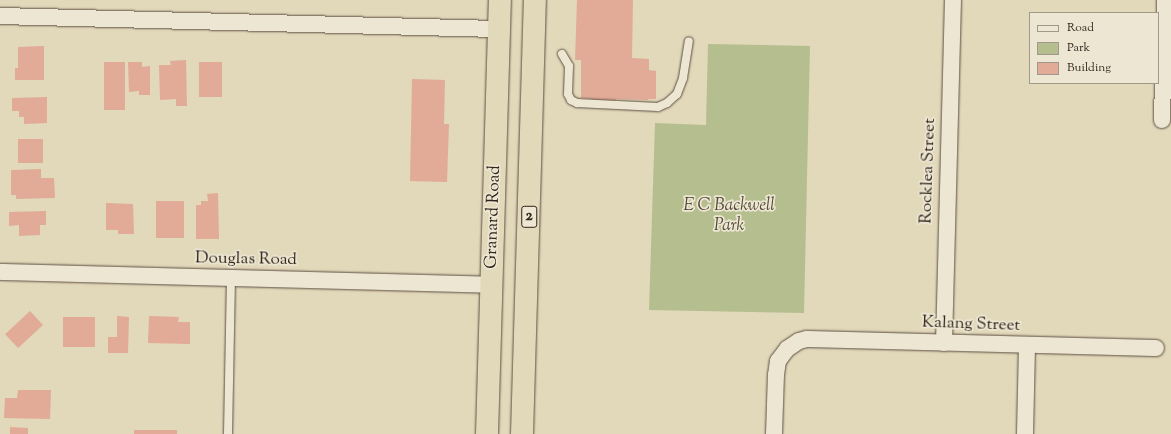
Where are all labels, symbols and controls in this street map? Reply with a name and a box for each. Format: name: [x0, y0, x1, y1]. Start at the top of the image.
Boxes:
legend: [1029, 12, 1159, 84]
text: Road: [1067, 19, 1094, 37]
text: Park: [1067, 39, 1090, 57]
text: Building: [1067, 59, 1111, 77]
street label: Rocklea Street: [917, 118, 941, 224]
street label: Granard Road: [482, 165, 506, 269]
park label: E C Backwell Park: [683, 197, 775, 237]
road number: 2: [521, 203, 537, 231]
street label: Douglas Road: [195, 249, 297, 271]
street label: Kalang Street: [921, 313, 1021, 337]

